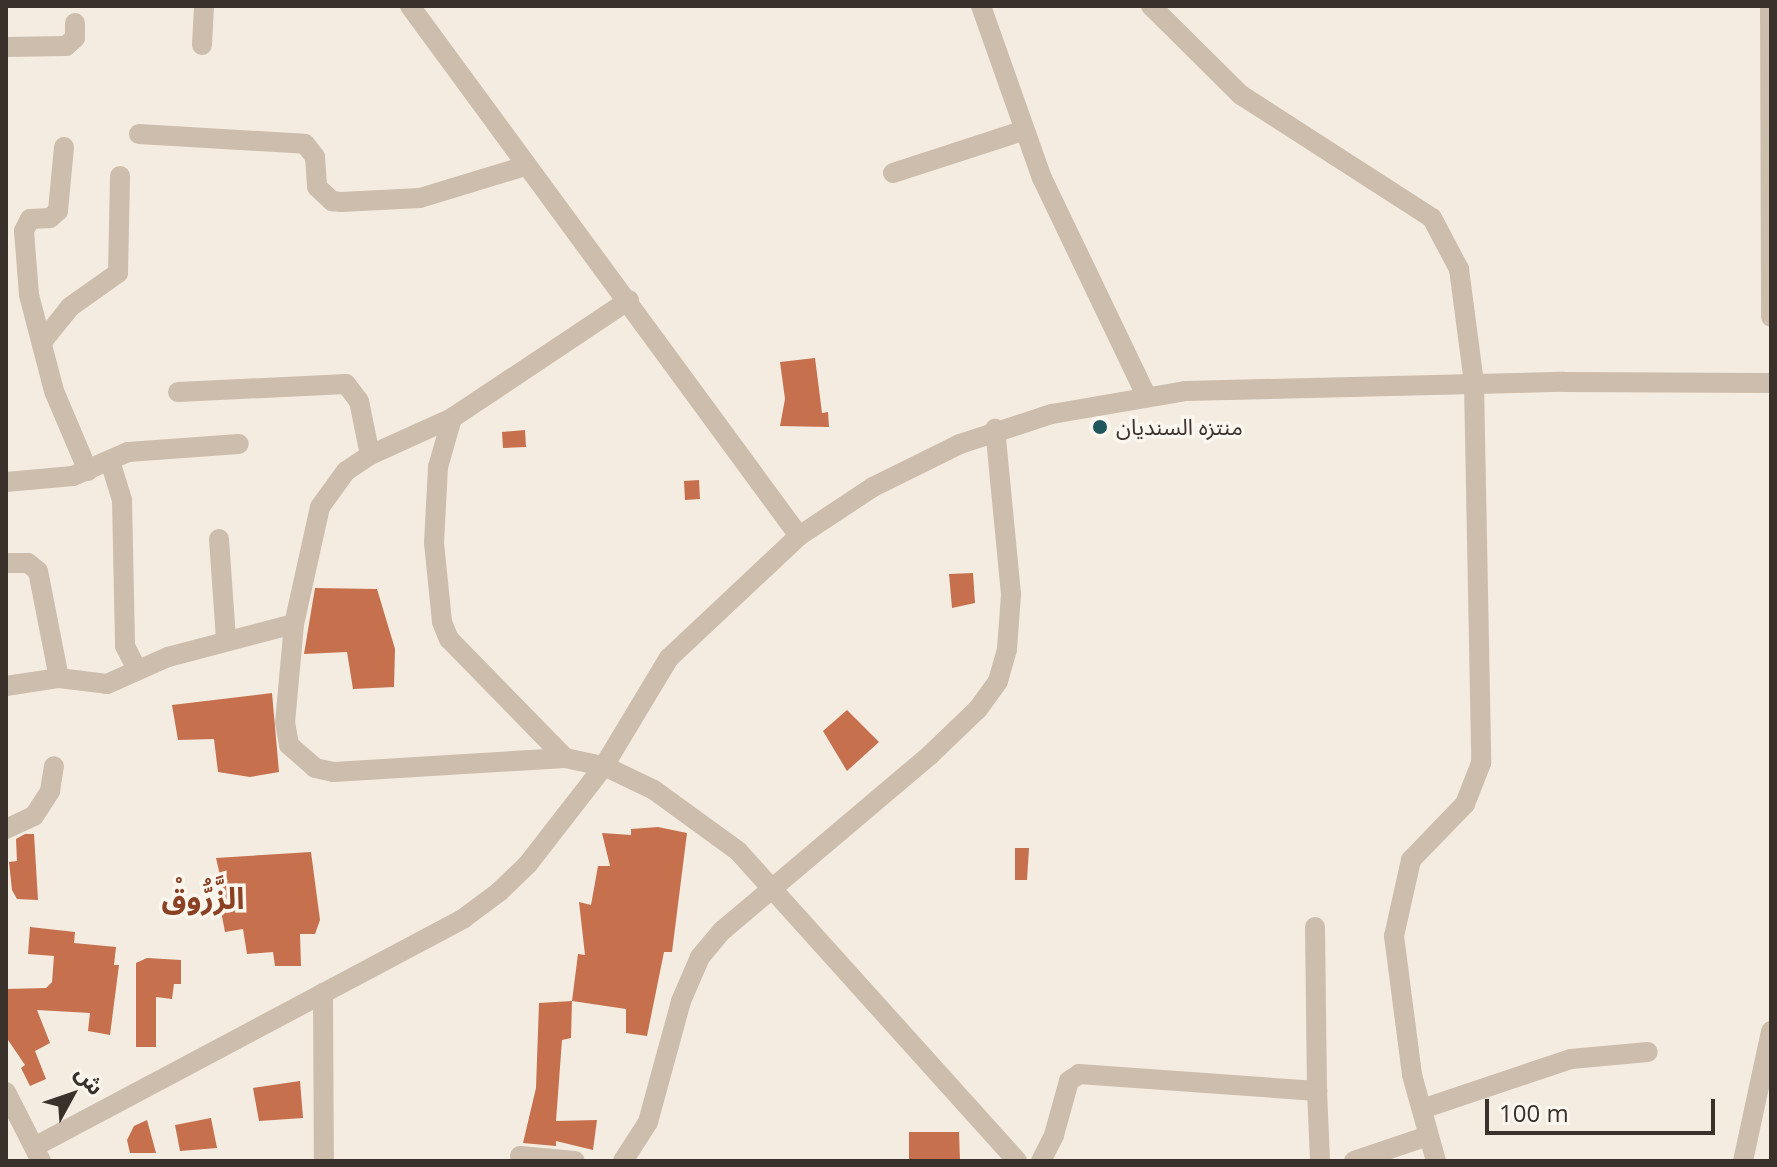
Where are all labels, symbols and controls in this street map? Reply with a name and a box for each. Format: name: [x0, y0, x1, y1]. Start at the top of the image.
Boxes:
place label: منتزه السنديان: [1116, 414, 1243, 440]
marker: منتزه السنديان: [1091, 418, 1109, 436]
district label: الزَّرُّوقْ: [162, 880, 244, 916]
north arrow: [32, 1055, 112, 1135]
text: ش: [69, 1058, 112, 1101]
scale bar: [1489, 1083, 1719, 1133]
text: 100 m: [1499, 1096, 1569, 1129]

